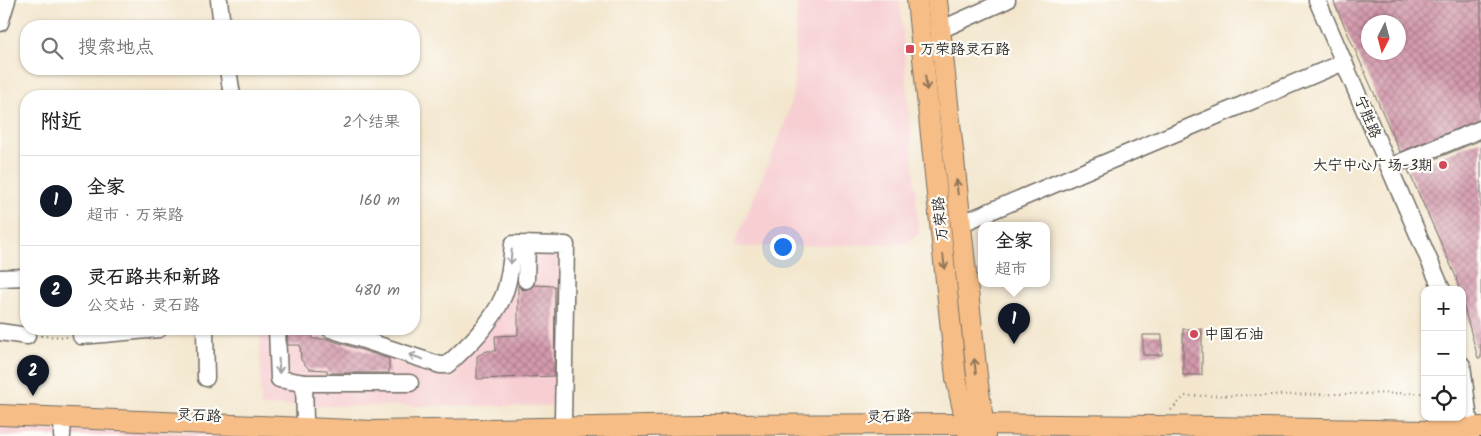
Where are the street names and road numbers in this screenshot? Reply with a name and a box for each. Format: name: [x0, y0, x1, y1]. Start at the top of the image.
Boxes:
street label: 宁胜路: [1347, 92, 1387, 143]
street label: 万荣路: [927, 195, 955, 243]
street label: 灵石路: [176, 403, 222, 429]
street label: 灵石路: [866, 405, 912, 429]

